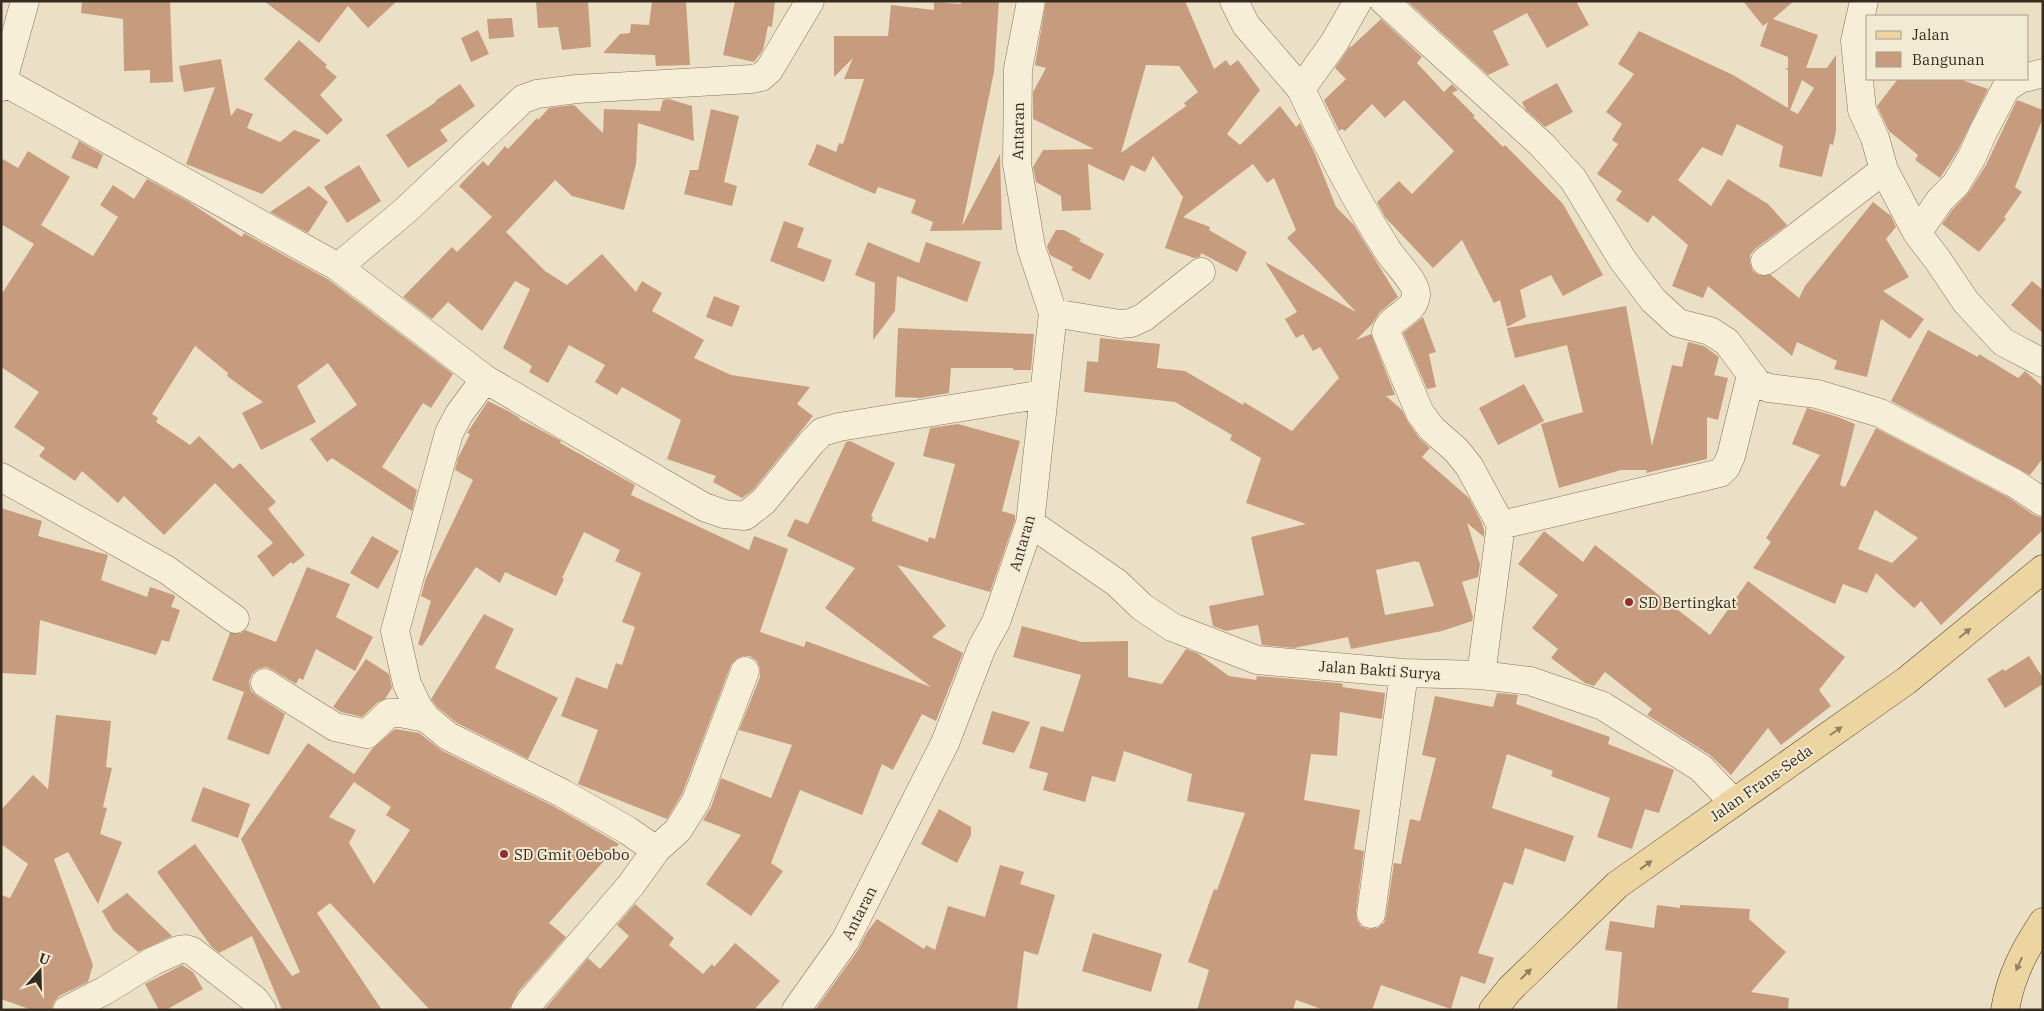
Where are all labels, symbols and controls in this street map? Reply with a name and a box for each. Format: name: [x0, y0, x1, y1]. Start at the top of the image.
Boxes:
legend: [1866, 15, 2029, 80]
text: Jalan: [1912, 25, 1950, 44]
text: Bangunan: [1912, 50, 1985, 69]
street label: Antaran: [1008, 102, 1028, 160]
street label: Antaran: [1005, 512, 1039, 573]
place label: SD Bertingkat: [1639, 593, 1737, 612]
marker: SD Bertingkat: [1623, 596, 1635, 608]
one-way arrow: [1959, 627, 1972, 638]
street label: Jalan Bakti Surya: [1318, 656, 1442, 684]
one-way arrow: [1829, 726, 1842, 736]
street label: Jalan Frans-Seda: [1706, 740, 1816, 826]
place label: SD Gmit Oebobo: [514, 845, 629, 864]
marker: SD Gmit Oebobo: [498, 848, 510, 860]
one-way arrow: [1639, 860, 1653, 870]
street label: Antaran: [837, 883, 881, 943]
north arrow: [15, 946, 65, 996]
text: U: [36, 948, 53, 969]
one-way arrow: [2015, 957, 2023, 971]
one-way arrow: [1520, 968, 1532, 980]

